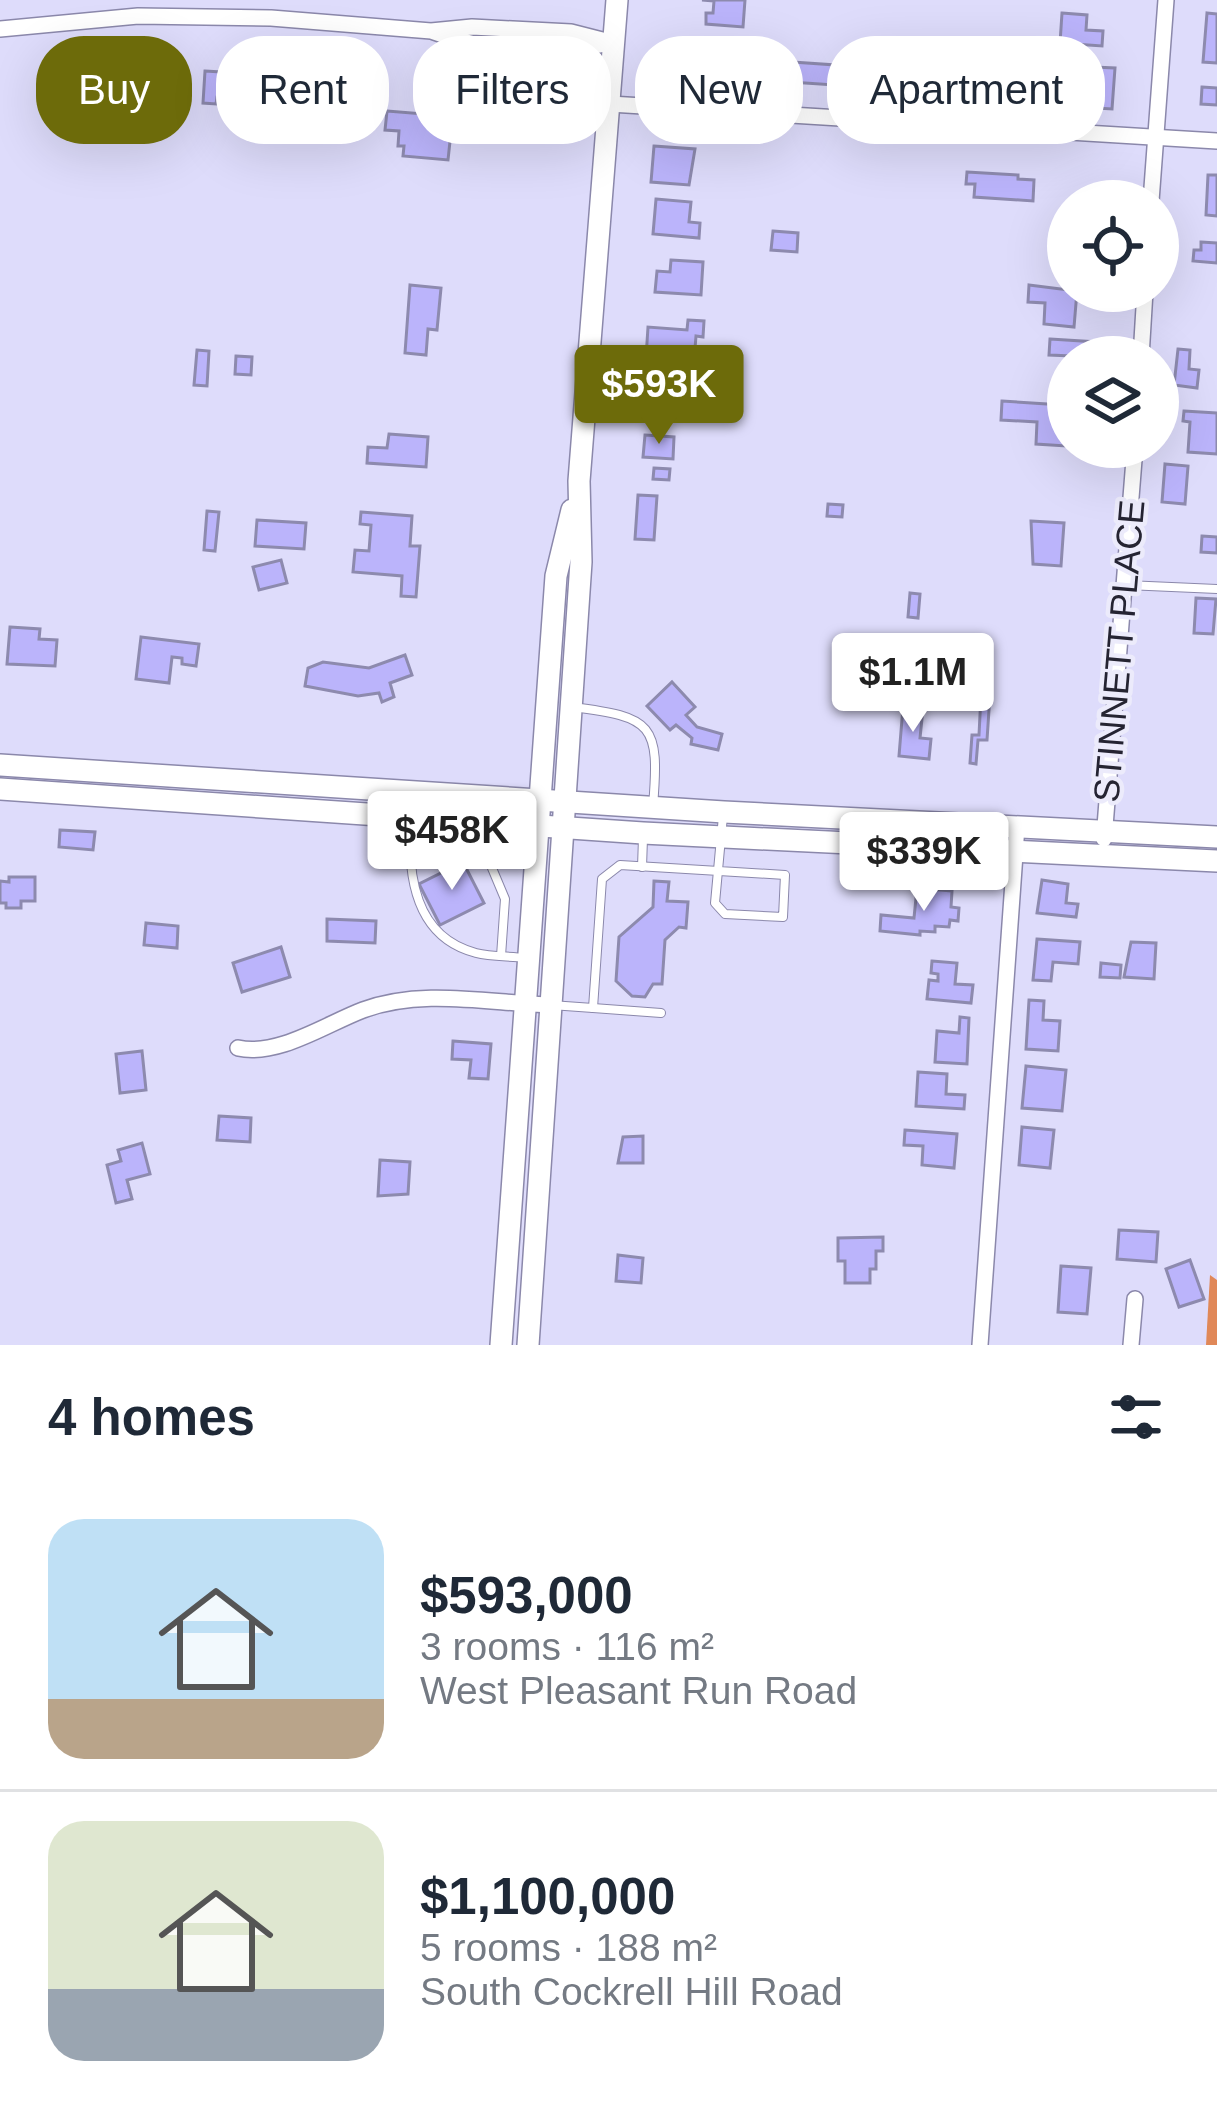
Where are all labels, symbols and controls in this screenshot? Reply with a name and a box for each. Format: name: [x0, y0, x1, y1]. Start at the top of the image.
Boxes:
chip: Buy: [36, 36, 192, 144]
chip: Rent: [216, 36, 389, 144]
chip: Filters: [413, 36, 611, 144]
chip: New: [635, 36, 803, 144]
chip: Apartment: [827, 36, 1105, 144]
map controls: [1047, 180, 1179, 468]
button: locate: [1047, 180, 1179, 312]
button: layers: [1047, 336, 1179, 468]
pin: $593K: [575, 345, 743, 447]
text: $593K: [602, 362, 716, 405]
street label: STINNETT PLACE: [1085, 498, 1153, 804]
pin: $1.1M: [829, 633, 997, 735]
text: $1.1M: [859, 650, 967, 693]
pin: $458K: [368, 791, 536, 893]
text: $458K: [395, 808, 509, 851]
pin: $339K: [840, 812, 1008, 914]
text: $339K: [867, 829, 981, 872]
icon: filters: [1103, 1384, 1169, 1450]
text: 4 homes: [48, 1389, 255, 1446]
icon: home: [144, 1567, 288, 1711]
text: $593,000: [420, 1567, 633, 1624]
text: 3 rooms · 116 m²: [420, 1625, 714, 1668]
text: West Pleasant Run Road: [420, 1669, 857, 1712]
text: $1,100,000: [420, 1868, 675, 1925]
icon: home: [144, 1869, 288, 2013]
text: 5 rooms · 188 m²: [420, 1926, 717, 1969]
text: South Cockrell Hill Road: [420, 1970, 843, 2013]

